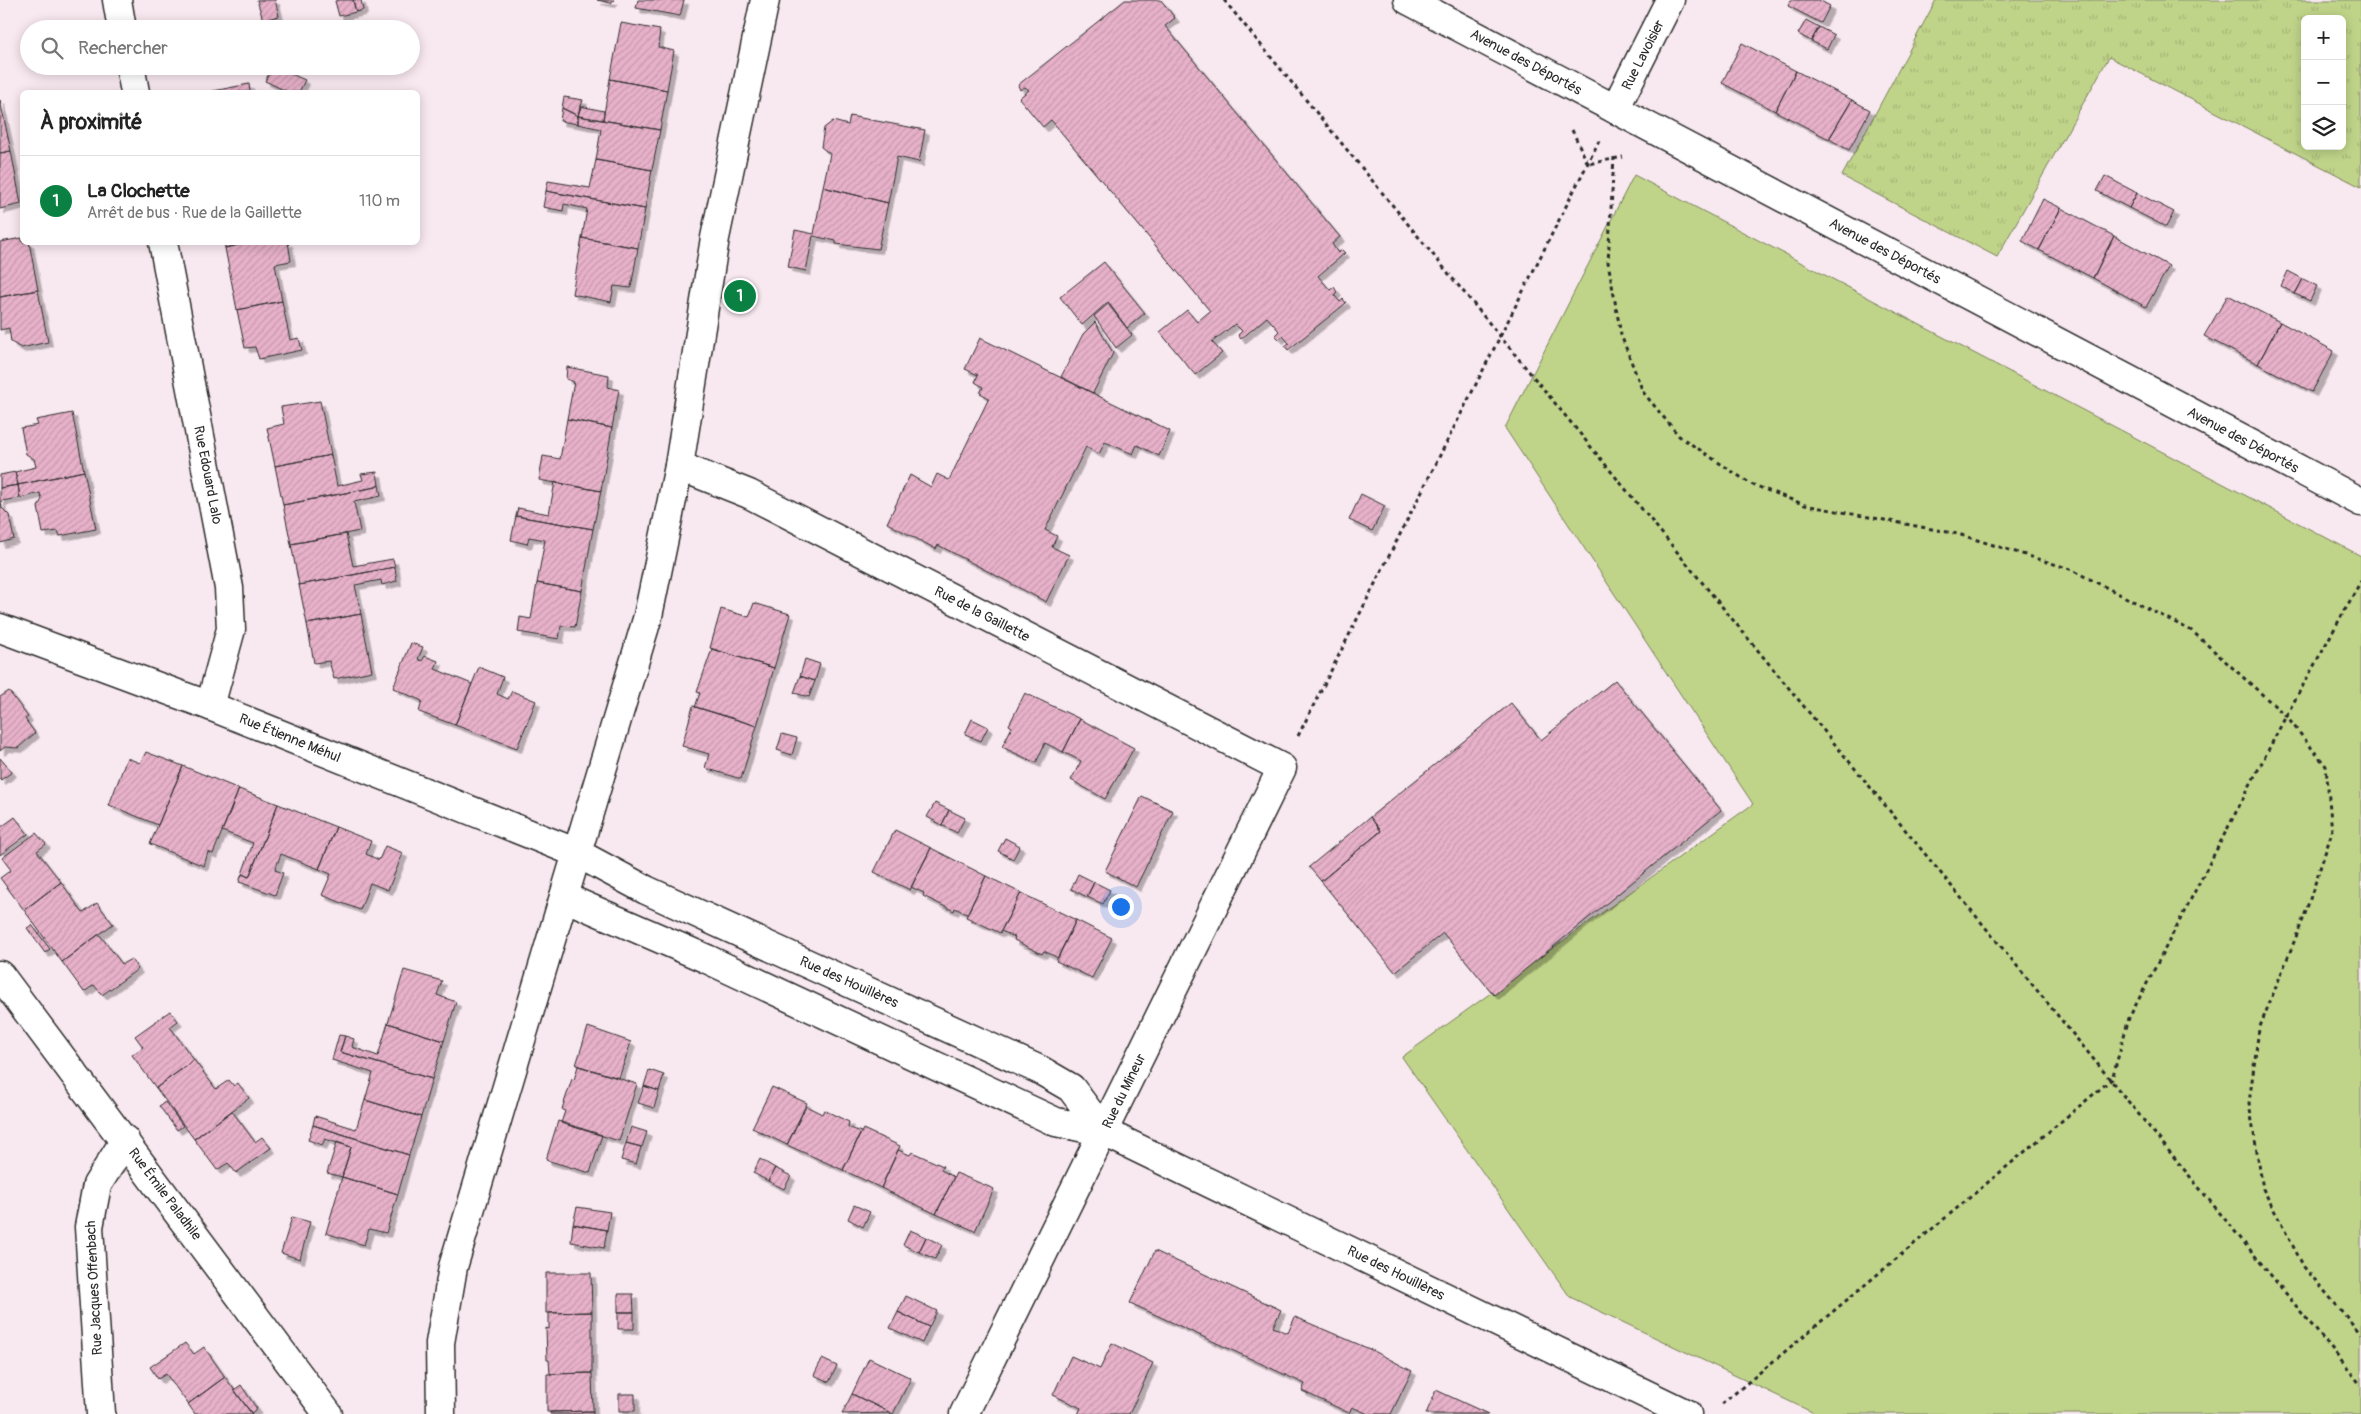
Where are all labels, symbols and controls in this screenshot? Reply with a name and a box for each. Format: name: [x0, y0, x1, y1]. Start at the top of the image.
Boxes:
map controls: [2301, 15, 2346, 150]
button: +: [2301, 15, 2346, 60]
street label: Rue Lavoisier: [1618, 17, 1668, 93]
search box: [20, 20, 420, 75]
street label: Avenue des Déportés: [1467, 25, 1585, 99]
icon: search: [38, 34, 66, 62]
text: Rechercher: [78, 36, 168, 60]
button: −: [2301, 60, 2346, 105]
button: layers: [2301, 105, 2346, 150]
text: À proximité: [40, 109, 143, 136]
text: La Clochette: [87, 179, 190, 203]
text: 1: [53, 191, 59, 211]
text: 110 m: [359, 191, 400, 211]
text: Arrêt de bus · Rue de la Gaillette: [87, 203, 302, 223]
street label: Avenue des Déportés: [1826, 214, 1944, 288]
pin: 1: [724, 277, 756, 315]
street label: Avenue des Déportés: [2184, 403, 2302, 477]
street label: Rue Edouard Lalo: [190, 424, 226, 526]
street label: Rue de la Gaillette: [931, 583, 1033, 645]
street label: Rue Étienne Méhul: [237, 709, 344, 766]
your location: [1108, 894, 1134, 920]
street label: Rue des Houillères: [797, 953, 902, 1012]
street label: Rue du Mineur: [1099, 1051, 1149, 1131]
street label: Rue Émile Paladhile: [125, 1144, 206, 1243]
street label: Rue Jacques Offenbach: [82, 1220, 106, 1356]
street label: Rue des Houillères: [1345, 1242, 1448, 1304]

